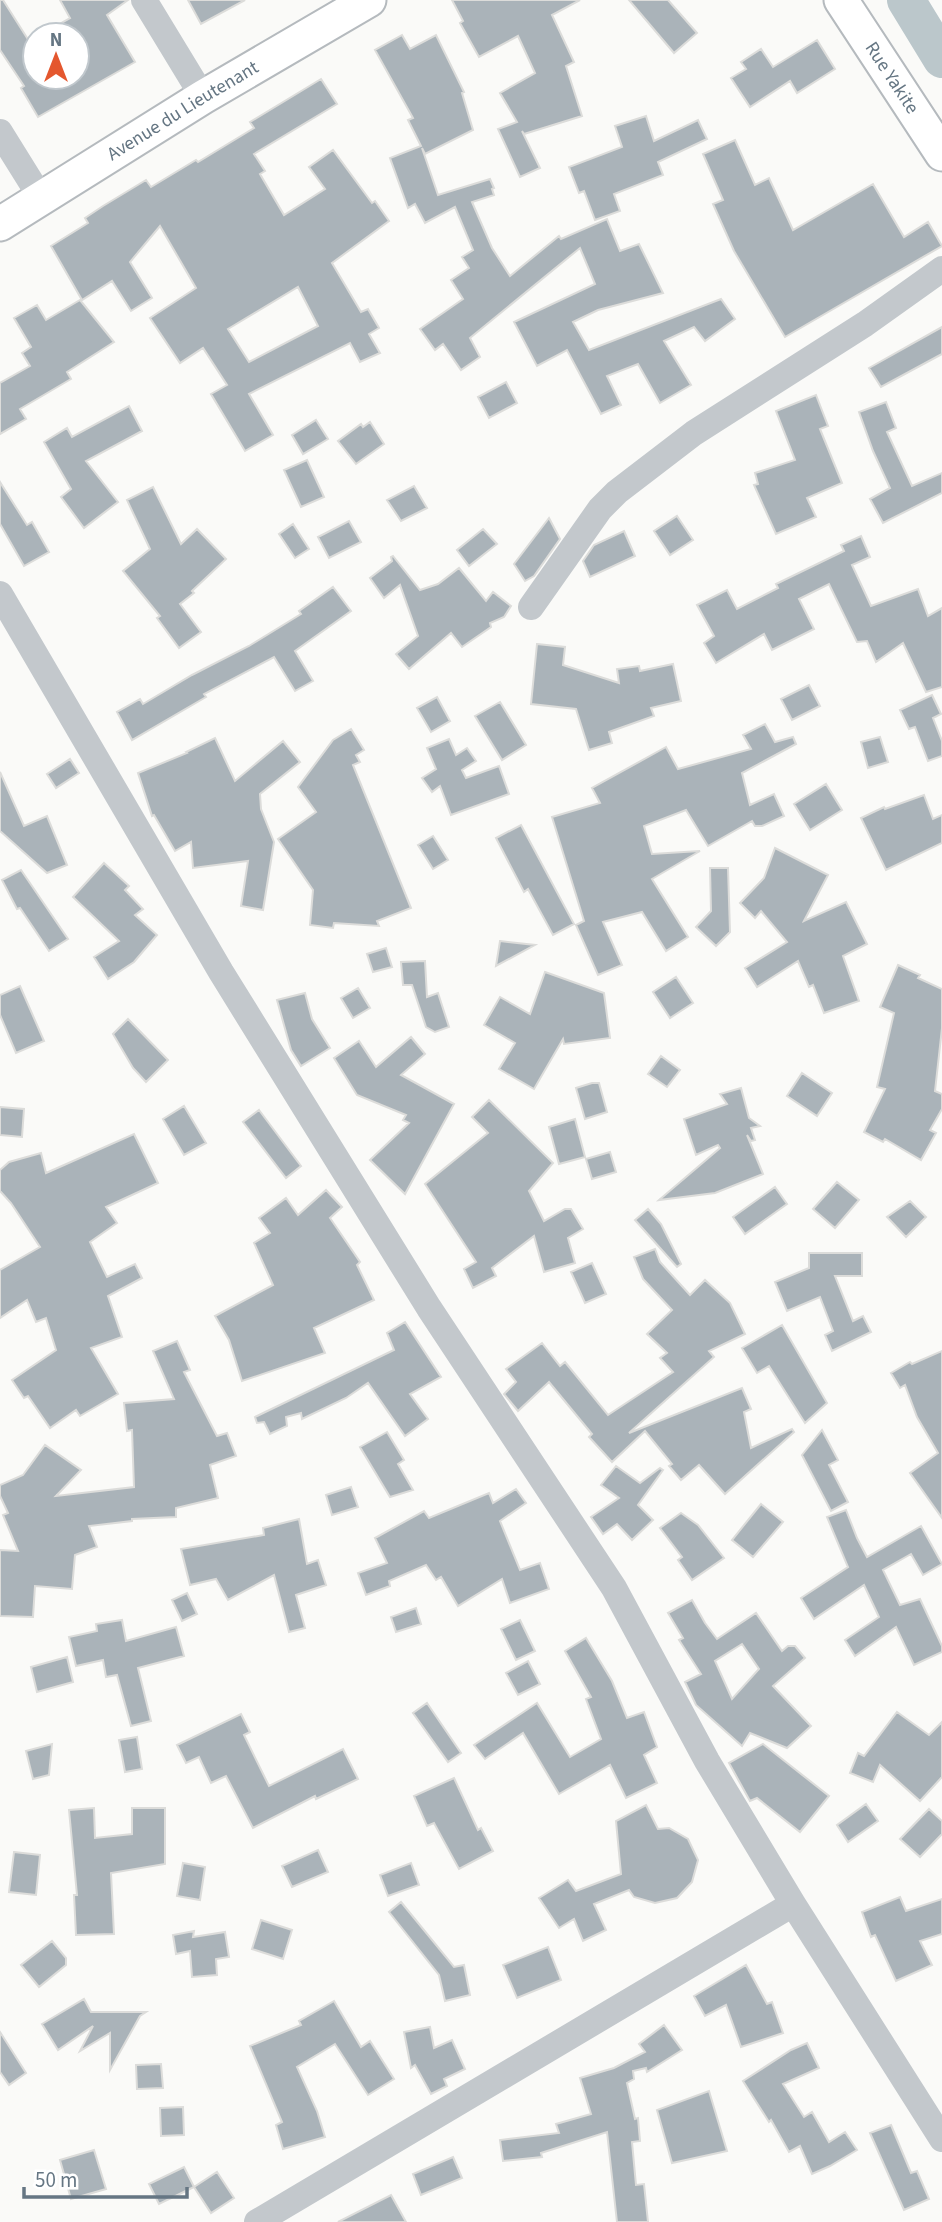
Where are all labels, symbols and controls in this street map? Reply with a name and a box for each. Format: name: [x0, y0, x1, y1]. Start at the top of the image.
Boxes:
north arrow: [21, 21, 91, 91]
text: N: [50, 27, 62, 54]
street label: Rue Yakite: [858, 36, 926, 119]
street label: Avenue du Lieutenant: [102, 54, 264, 167]
scale bar: [24, 2156, 187, 2200]
text: 50 m: [35, 2165, 77, 2195]

